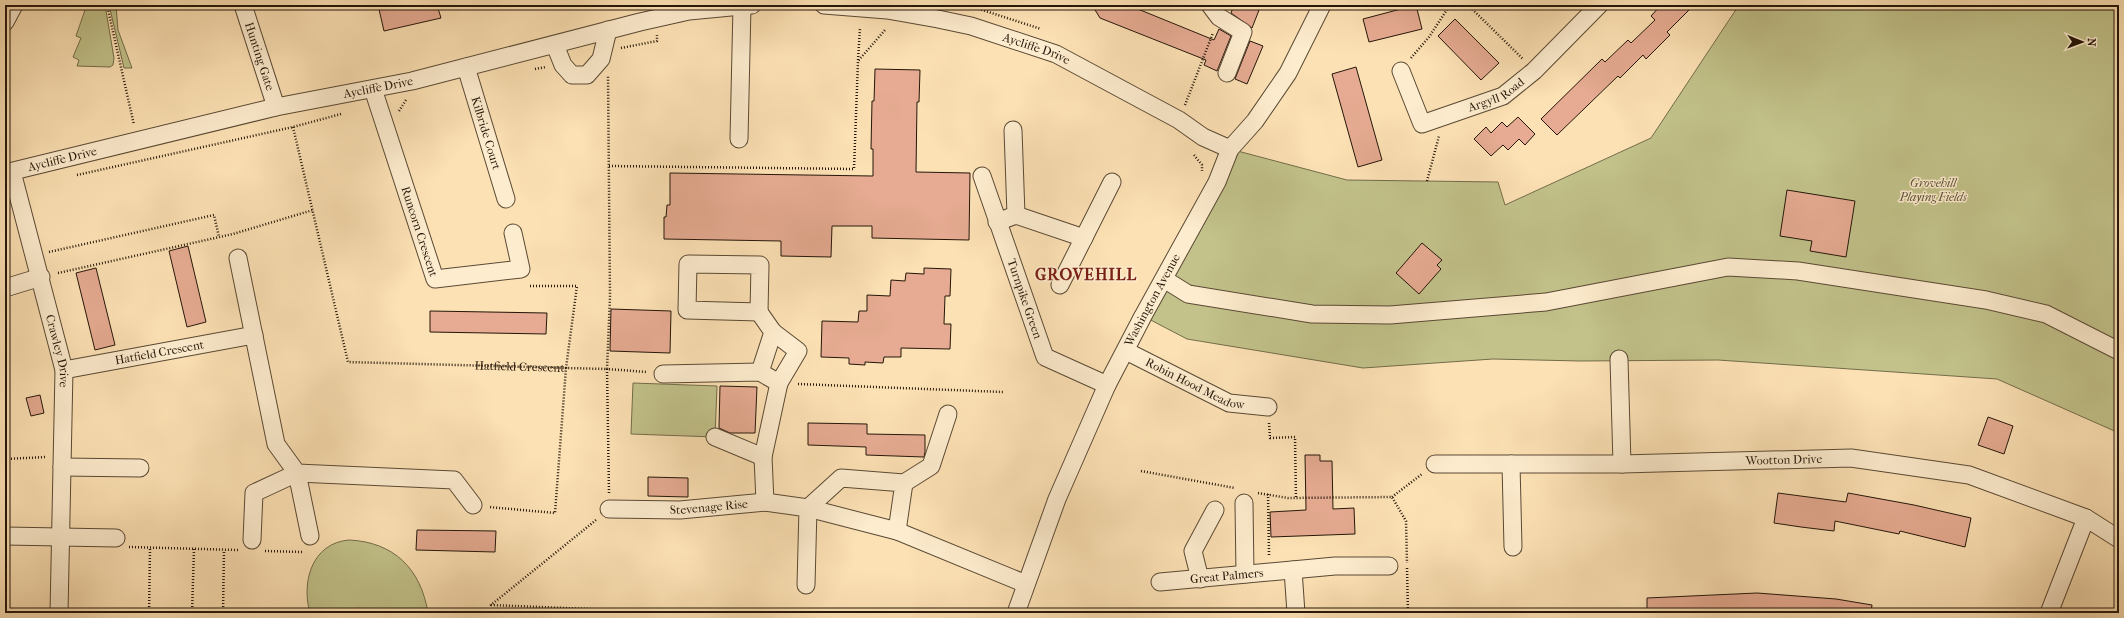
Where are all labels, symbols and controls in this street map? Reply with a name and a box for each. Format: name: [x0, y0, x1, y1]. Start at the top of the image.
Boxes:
street label: Hunting Gate: [242, 20, 277, 92]
north arrow: [2062, 22, 2102, 62]
street label: Aycliffe Drive: [1000, 30, 1073, 67]
text: N: [2085, 38, 2098, 47]
street label: Aycliffe Drive: [341, 74, 414, 101]
street label: Argyll Road: [1465, 74, 1527, 115]
street label: Kilbride Court: [468, 95, 504, 172]
street label: Aycliffe Drive: [25, 144, 98, 174]
park label: Grovehill Playing Fields: [1898, 176, 1967, 204]
street label: Runcorn Crescent: [398, 185, 441, 279]
street label: Washington Avenue: [1121, 251, 1183, 350]
street label: Turnpike Green: [1004, 257, 1045, 341]
district label: GROVEHILL: [1035, 265, 1137, 284]
street label: Crawley Drive: [43, 313, 72, 388]
street label: Hatfield Crescent: [114, 337, 206, 367]
street label: Robin Hood Meadow: [1143, 355, 1246, 412]
street label: Hatfield Crescent: [474, 358, 566, 375]
street label: Wootton Drive: [1744, 452, 1822, 468]
street label: Stevenage Rise: [670, 497, 748, 517]
street label: Great Palmers: [1190, 566, 1264, 586]

